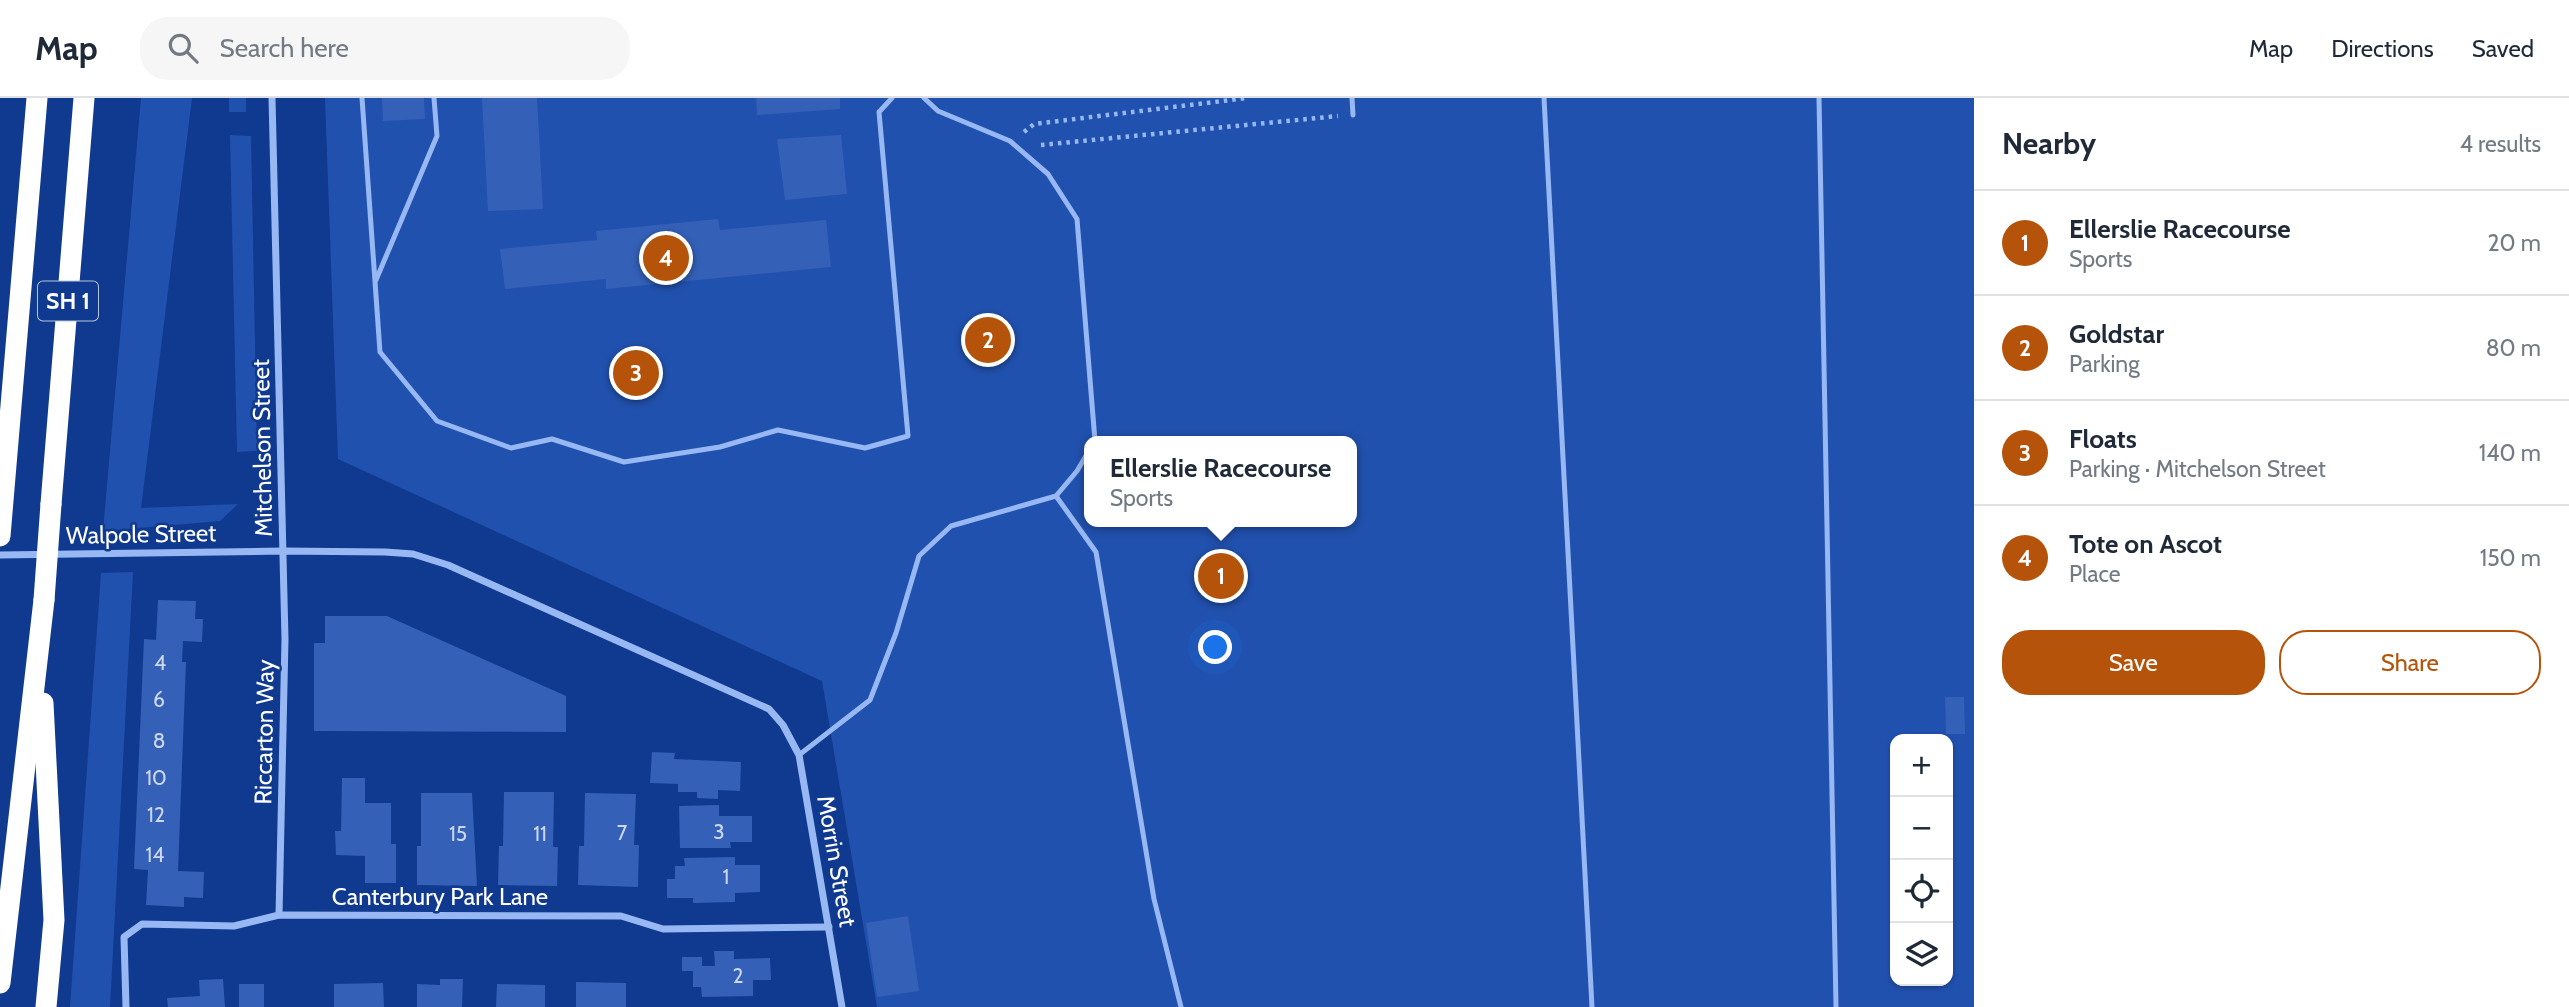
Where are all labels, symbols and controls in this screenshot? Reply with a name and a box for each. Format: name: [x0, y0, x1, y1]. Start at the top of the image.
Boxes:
search box: [140, 17, 630, 80]
text: Map: [35, 28, 98, 68]
icon: search: [164, 29, 202, 67]
text: Search here: [220, 32, 349, 64]
text: Map: [2249, 34, 2293, 63]
text: Directions: [2331, 34, 2434, 63]
text: Saved: [2472, 34, 2534, 63]
text: Nearby: [2002, 125, 2096, 162]
text: 4 results: [2460, 130, 2541, 158]
text: Ellerslie Racecourse: [2069, 213, 2291, 245]
text: 1: [2021, 229, 2029, 257]
text: 20 m: [2488, 229, 2541, 257]
pin: 4: [643, 232, 689, 284]
text: Sports: [2069, 245, 2132, 273]
road number: SH 1: [38, 282, 98, 320]
pin: 2: [965, 314, 1011, 366]
text: Goldstar: [2069, 318, 2164, 350]
text: 2: [2019, 334, 2031, 362]
text: 80 m: [2486, 334, 2541, 362]
pin: 3: [613, 347, 659, 399]
text: Parking: [2069, 350, 2140, 378]
street label: Mitchelson Street: [246, 359, 278, 537]
text: Floats: [2069, 423, 2137, 455]
popup: [1084, 436, 1357, 527]
text: 3: [2019, 439, 2031, 467]
text: 140 m: [2479, 439, 2541, 467]
text: Ellerslie Racecourse: [1110, 452, 1331, 484]
text: Parking · Mitchelson Street: [2069, 455, 2326, 483]
text: Sports: [1110, 484, 1173, 512]
street label: Walpole Street: [66, 518, 216, 550]
text: Tote on Ascot: [2069, 528, 2222, 560]
text: 4: [2018, 544, 2032, 572]
text: 150 m: [2480, 544, 2541, 572]
pin: 1: [1198, 550, 1244, 602]
text: Place: [2069, 560, 2121, 588]
your location: [1198, 630, 1232, 664]
button: Save: [2002, 630, 2265, 695]
button: Share: [2279, 630, 2541, 695]
house number: 4: [154, 650, 166, 675]
street label: Riccarton Way: [248, 659, 280, 805]
house number: 6: [153, 687, 165, 712]
house number: 8: [153, 728, 165, 753]
map controls: [1890, 734, 1953, 986]
button: +: [1890, 734, 1953, 797]
house number: 10: [145, 765, 167, 790]
street label: Morrin Street: [811, 793, 863, 929]
button: −: [1890, 797, 1953, 860]
house number: 12: [147, 802, 165, 827]
house number: 3: [713, 819, 725, 844]
house number: 7: [617, 820, 628, 845]
house number: 15: [449, 821, 467, 846]
house number: 11: [533, 821, 547, 846]
house number: 14: [146, 842, 164, 867]
button: locate: [1890, 860, 1953, 923]
house number: 1: [723, 864, 729, 889]
street label: Canterbury Park Lane: [332, 882, 548, 911]
button: layers: [1890, 923, 1953, 986]
house number: 2: [732, 963, 744, 988]

